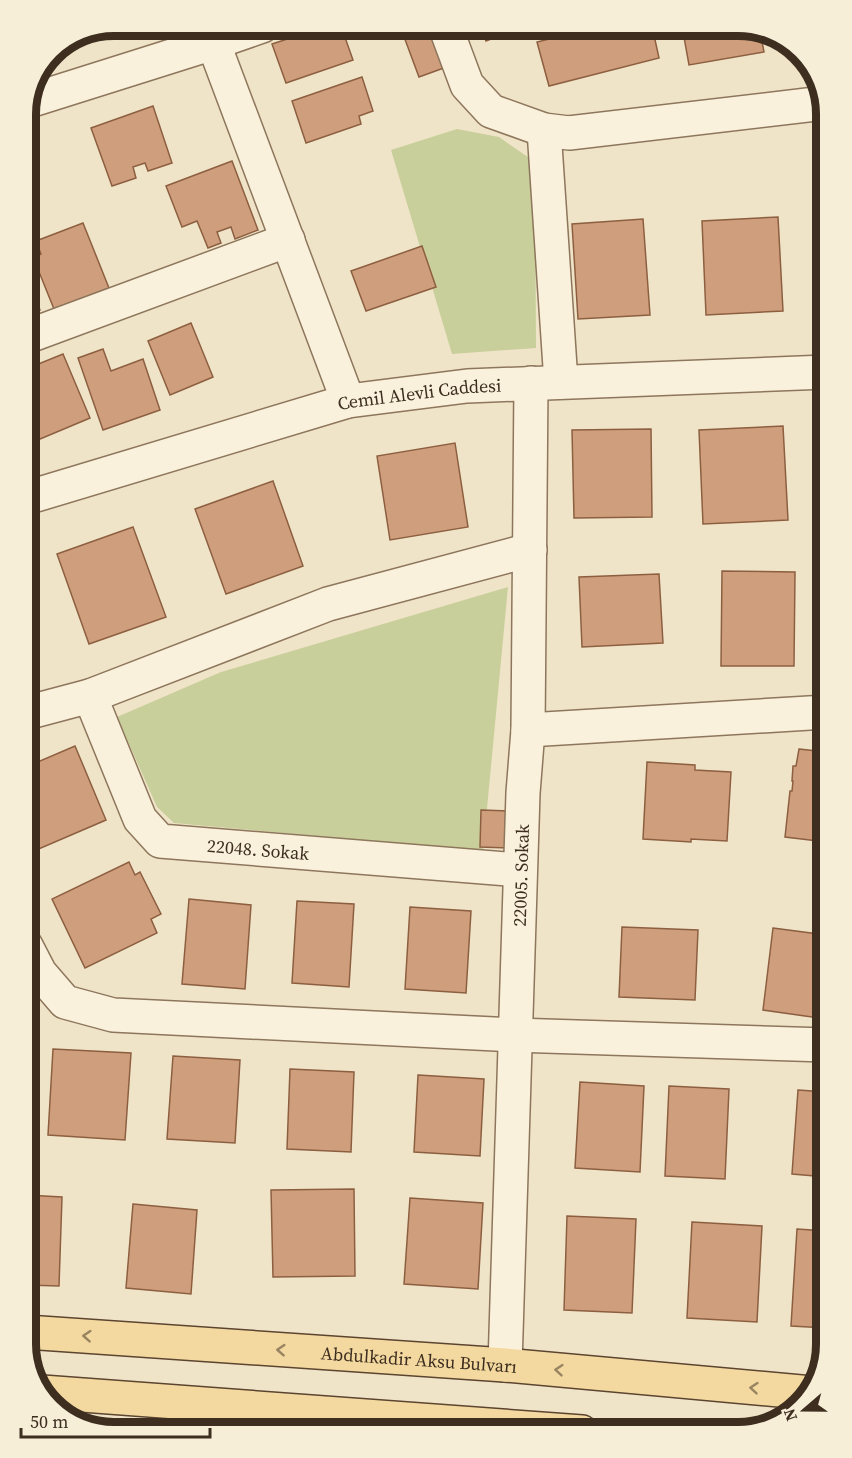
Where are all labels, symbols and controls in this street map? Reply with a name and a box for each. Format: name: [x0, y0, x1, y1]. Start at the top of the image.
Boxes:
street label: Cemil Alevli Caddesi: [334, 372, 502, 416]
street label: 22005. Sokak: [506, 824, 535, 927]
street label: 22048. Sokak: [206, 832, 310, 865]
one-way arrow: [82, 1330, 91, 1343]
street label: Abdulkadir Aksu Bulvarı: [320, 1340, 518, 1379]
one-way arrow: [277, 1343, 286, 1356]
one-way arrow: [555, 1364, 564, 1377]
north arrow: [774, 1380, 834, 1440]
one-way arrow: [749, 1382, 758, 1395]
scale bar: [21, 1401, 210, 1439]
text: N: [777, 1406, 802, 1424]
text: 50 m: [30, 1409, 68, 1434]

